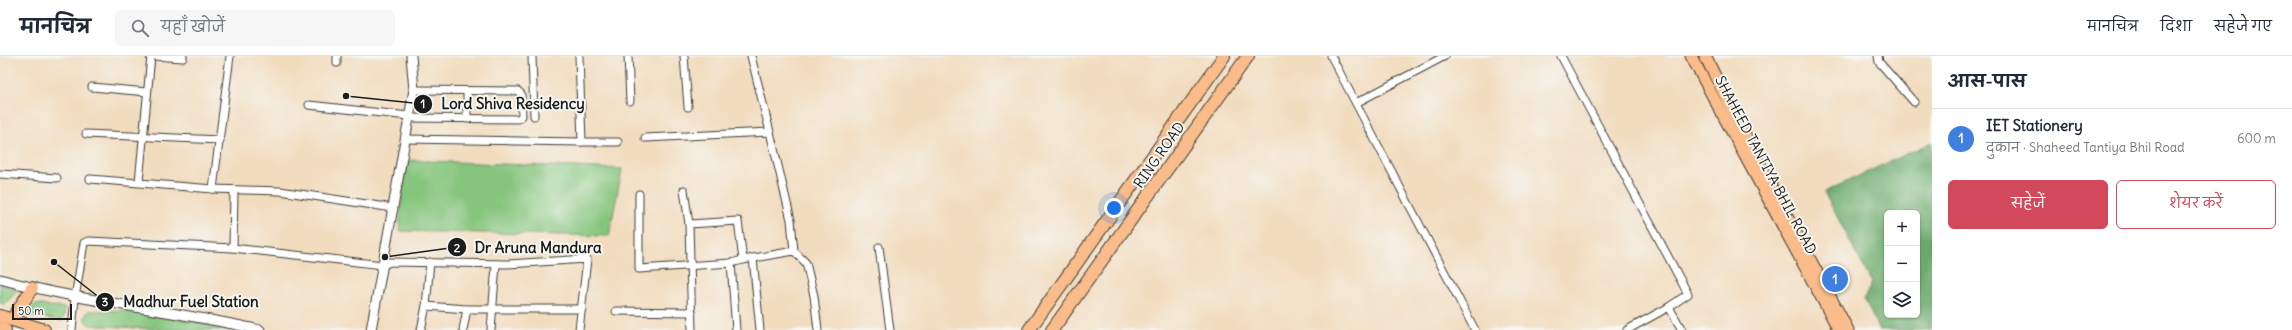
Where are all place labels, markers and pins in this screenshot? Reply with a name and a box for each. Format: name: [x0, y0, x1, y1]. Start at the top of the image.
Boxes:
callout: Lord Shiva Residency: [413, 90, 592, 117]
callout: Dr Aruna Mandura: [447, 234, 610, 261]
pin: 1: [1822, 264, 1848, 294]
callout: Madhur Fuel Station: [95, 288, 267, 315]

